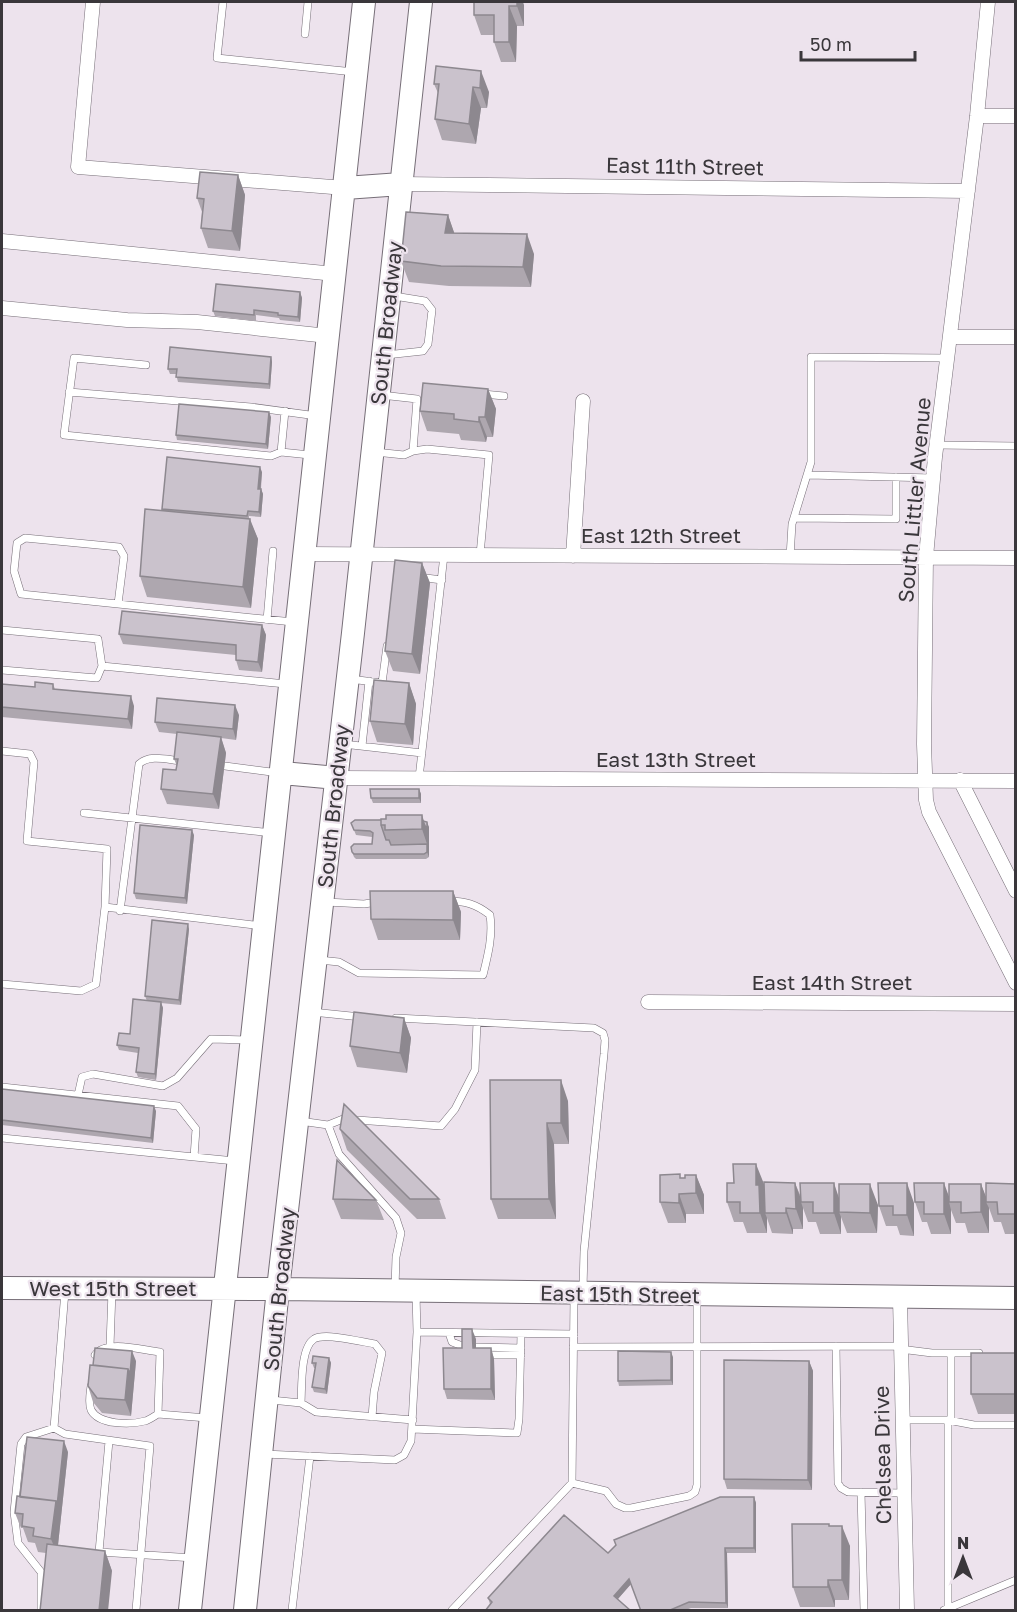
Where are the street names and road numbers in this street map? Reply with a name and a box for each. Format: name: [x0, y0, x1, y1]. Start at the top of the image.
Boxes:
street label: East 11th Street: [606, 152, 764, 180]
street label: South Broadway: [364, 240, 408, 406]
street label: South Littler Avenue: [892, 396, 936, 604]
street label: East 12th Street: [581, 522, 741, 548]
street label: South Broadway: [311, 723, 355, 889]
street label: East 13th Street: [596, 746, 756, 772]
street label: East 14th Street: [752, 969, 912, 995]
street label: South Broadway: [257, 1206, 301, 1372]
street label: West 15th Street: [29, 1275, 197, 1301]
street label: East 15th Street: [540, 1280, 700, 1308]
street label: Chelsea Drive: [868, 1386, 896, 1524]

